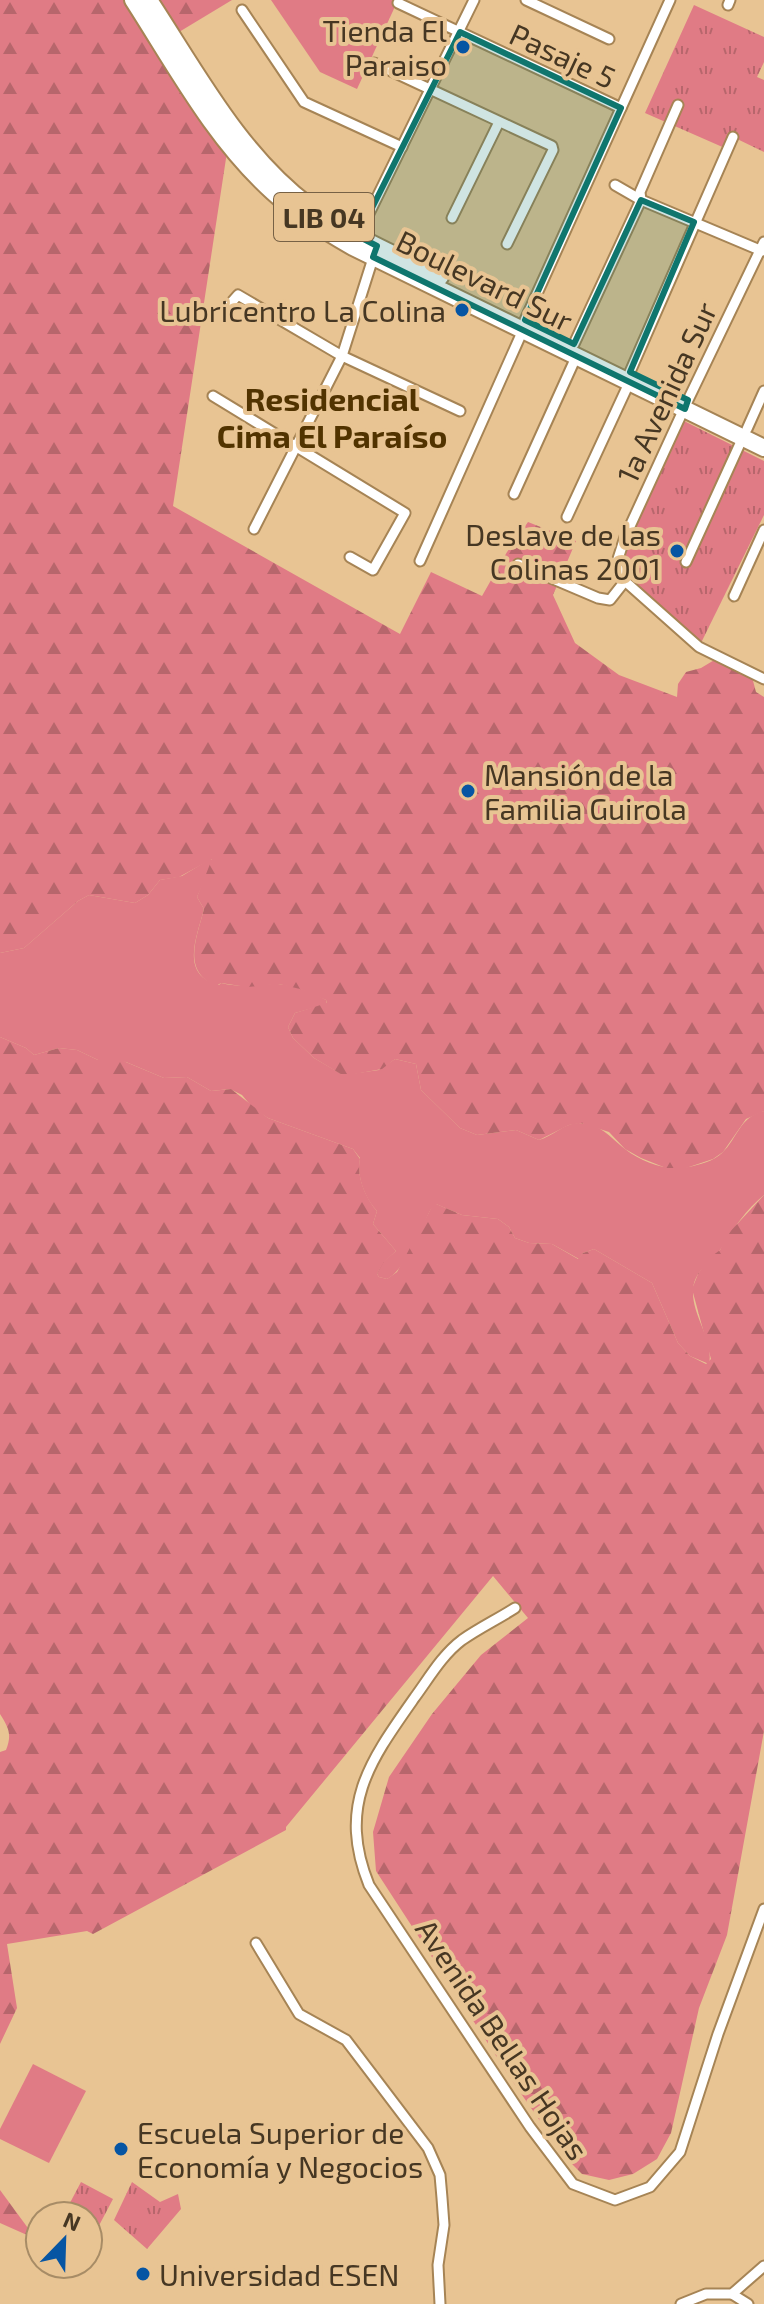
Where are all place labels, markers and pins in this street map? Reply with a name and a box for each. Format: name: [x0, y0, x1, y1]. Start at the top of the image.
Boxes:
place label: Tienda El Paraiso: [323, 12, 447, 82]
marker: Tienda El Paraiso: [454, 38, 472, 56]
place label: Lubricentro La Colina: [159, 292, 446, 328]
marker: Lubricentro La Colina: [453, 301, 471, 319]
place label: Deslave de las Colinas 2001: [465, 516, 661, 586]
marker: Deslave de las Colinas 2001: [668, 542, 686, 560]
place label: Mansión de la Familia Guirola: [484, 756, 687, 826]
marker: Mansión de la Familia Guirola: [459, 782, 477, 800]
place label: Escuela Superior de Economía y Negocios: [137, 2114, 423, 2184]
marker: Escuela Superior de Economía y Negocios: [112, 2140, 130, 2158]
place label: Universidad ESEN: [159, 2256, 400, 2292]
marker: Universidad ESEN: [134, 2265, 152, 2283]

